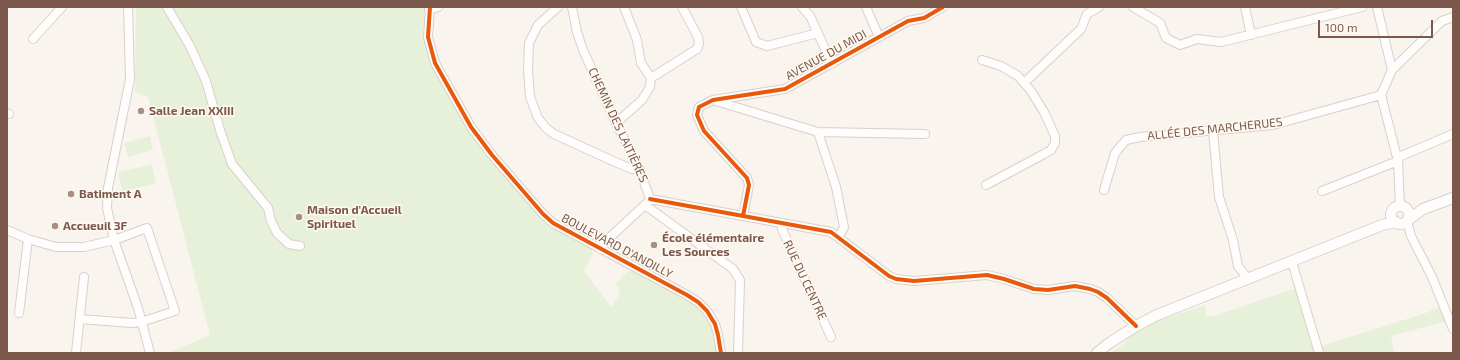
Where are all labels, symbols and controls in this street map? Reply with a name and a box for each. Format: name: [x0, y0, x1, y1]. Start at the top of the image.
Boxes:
scale bar: [1320, 12, 1435, 38]
text: 100 m: [1325, 20, 1357, 34]
street label: AVENUE DU MIDI: [783, 27, 869, 83]
street label: CHEMIN DES LAITIÈRES: [585, 65, 651, 185]
place label: Salle Jean XXIII: [149, 104, 234, 118]
marker: Salle Jean XXIII: [136, 106, 146, 116]
street label: ALLÉE DES MARCHERUES: [1147, 115, 1283, 143]
place label: Batiment A: [79, 187, 142, 201]
marker: Batiment A: [66, 189, 76, 199]
place label: Maison d'Accueil Spirituel: [307, 203, 402, 231]
street label: BOULEVARD D'ANDILLY: [559, 211, 675, 281]
marker: Maison d'Accueil Spirituel: [294, 212, 304, 222]
place label: Accueuil 3F: [63, 219, 127, 233]
marker: Accueuil 3F: [50, 221, 60, 231]
place label: École élémentaire Les Sources: [662, 231, 764, 259]
street label: RUE DU CENTRE: [780, 238, 830, 322]
marker: École élémentaire Les Sources: [649, 240, 659, 250]

